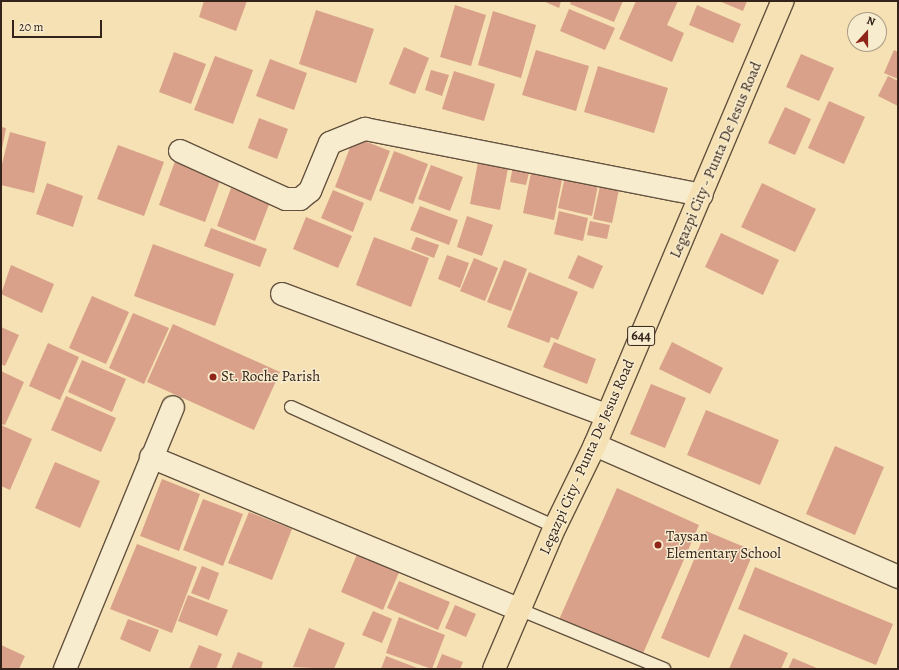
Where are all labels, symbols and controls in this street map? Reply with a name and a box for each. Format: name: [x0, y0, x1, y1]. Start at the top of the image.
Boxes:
scale bar: [14, 12, 104, 38]
north arrow: [847, 12, 887, 52]
text: N: [865, 13, 878, 30]
text: 20 m: [19, 19, 43, 35]
street label: Legazpi City - Punta De Jesus Road: [666, 59, 766, 261]
road number: 644: [627, 324, 655, 348]
street label: Legazpi City - Punta De Jesus Road: [536, 356, 638, 558]
place label: St. Roche Parish: [221, 368, 321, 386]
marker: St. Roche Parish: [208, 372, 218, 382]
place label: Taysan Elementary School: [666, 527, 781, 562]
marker: Taysan Elementary School: [653, 540, 663, 550]

